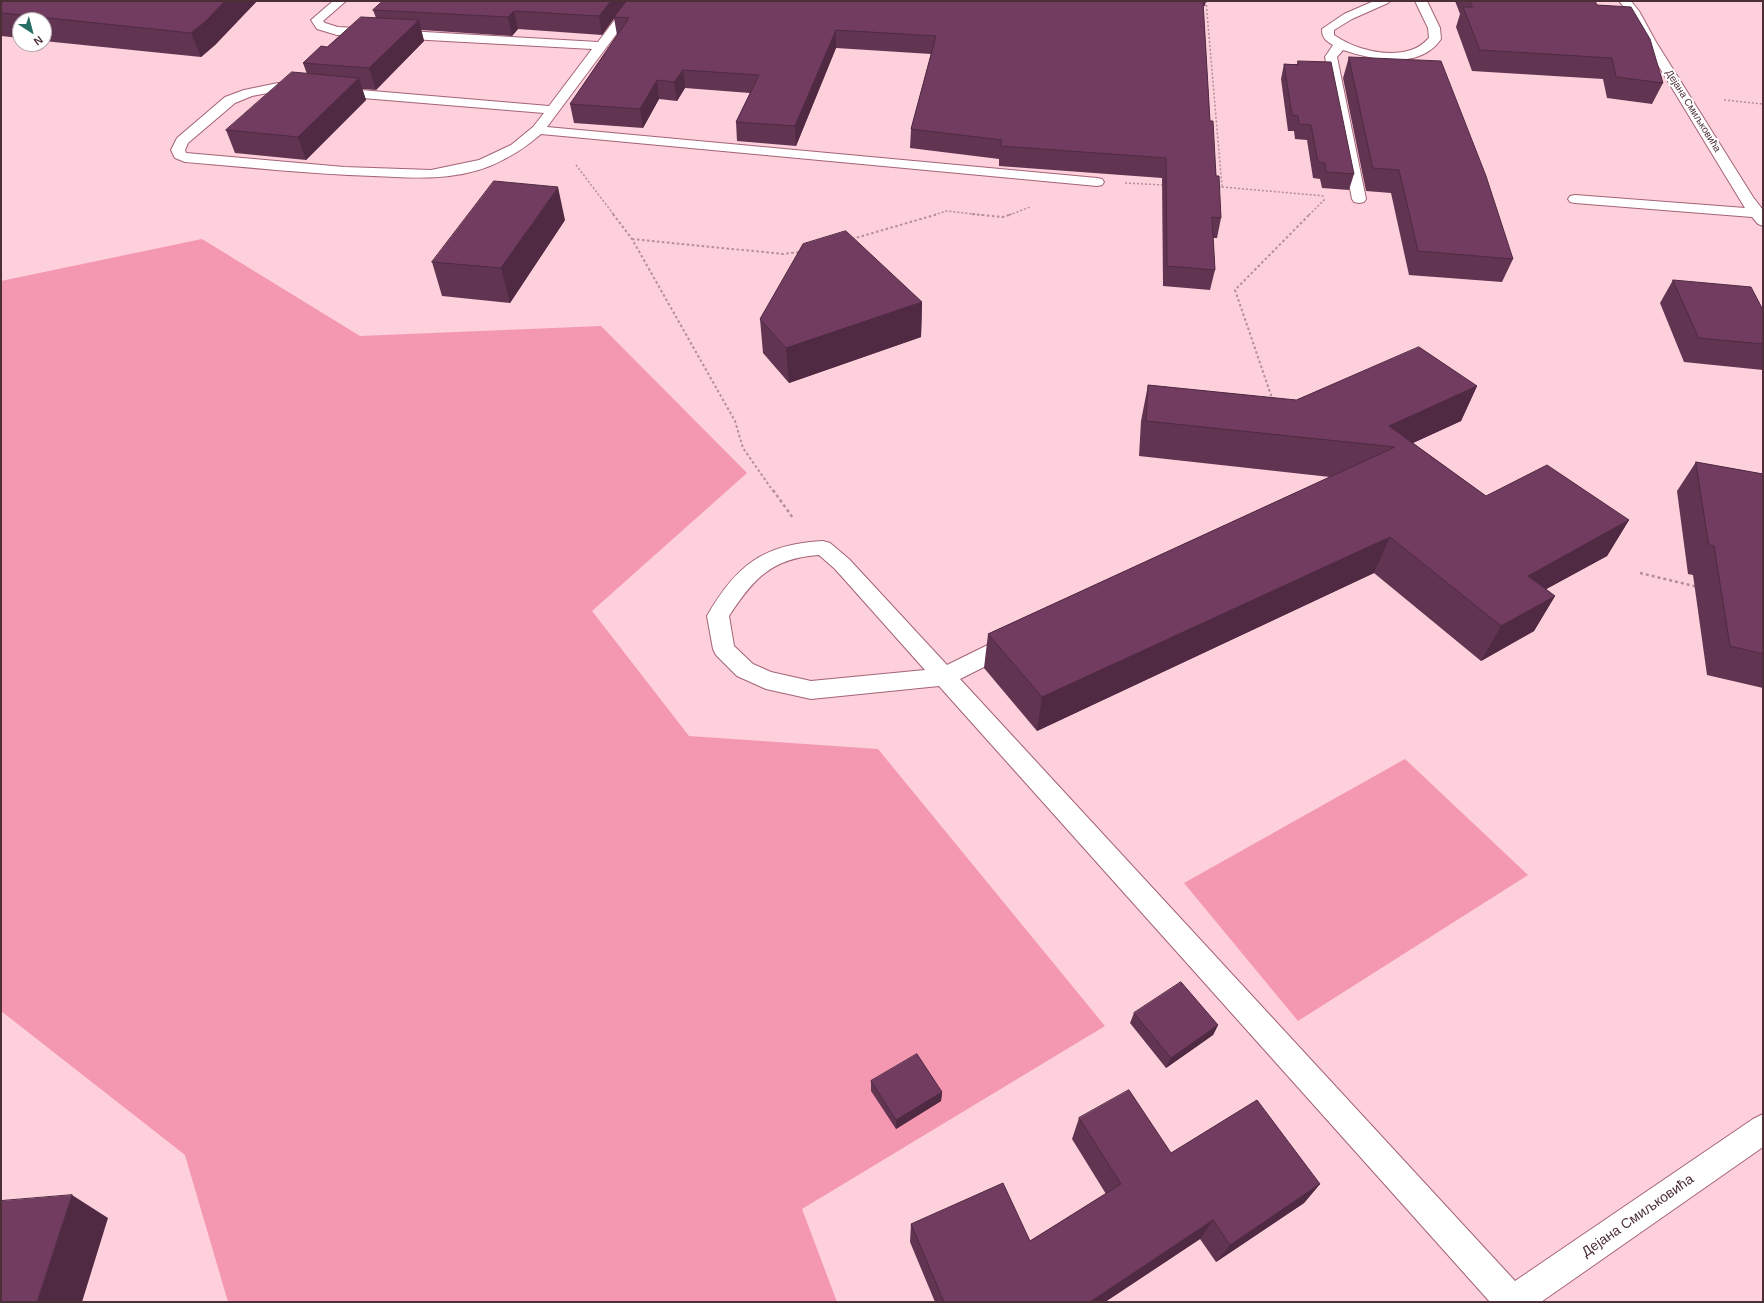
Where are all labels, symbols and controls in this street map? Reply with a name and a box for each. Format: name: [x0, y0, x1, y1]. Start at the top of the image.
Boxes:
north arrow: [12, 12, 52, 52]
text: N: [32, 34, 45, 48]
street label: Дејана Смиљковића: [1663, 68, 1723, 154]
street label: Дејана Смиљковића: [1579, 1171, 1697, 1261]

